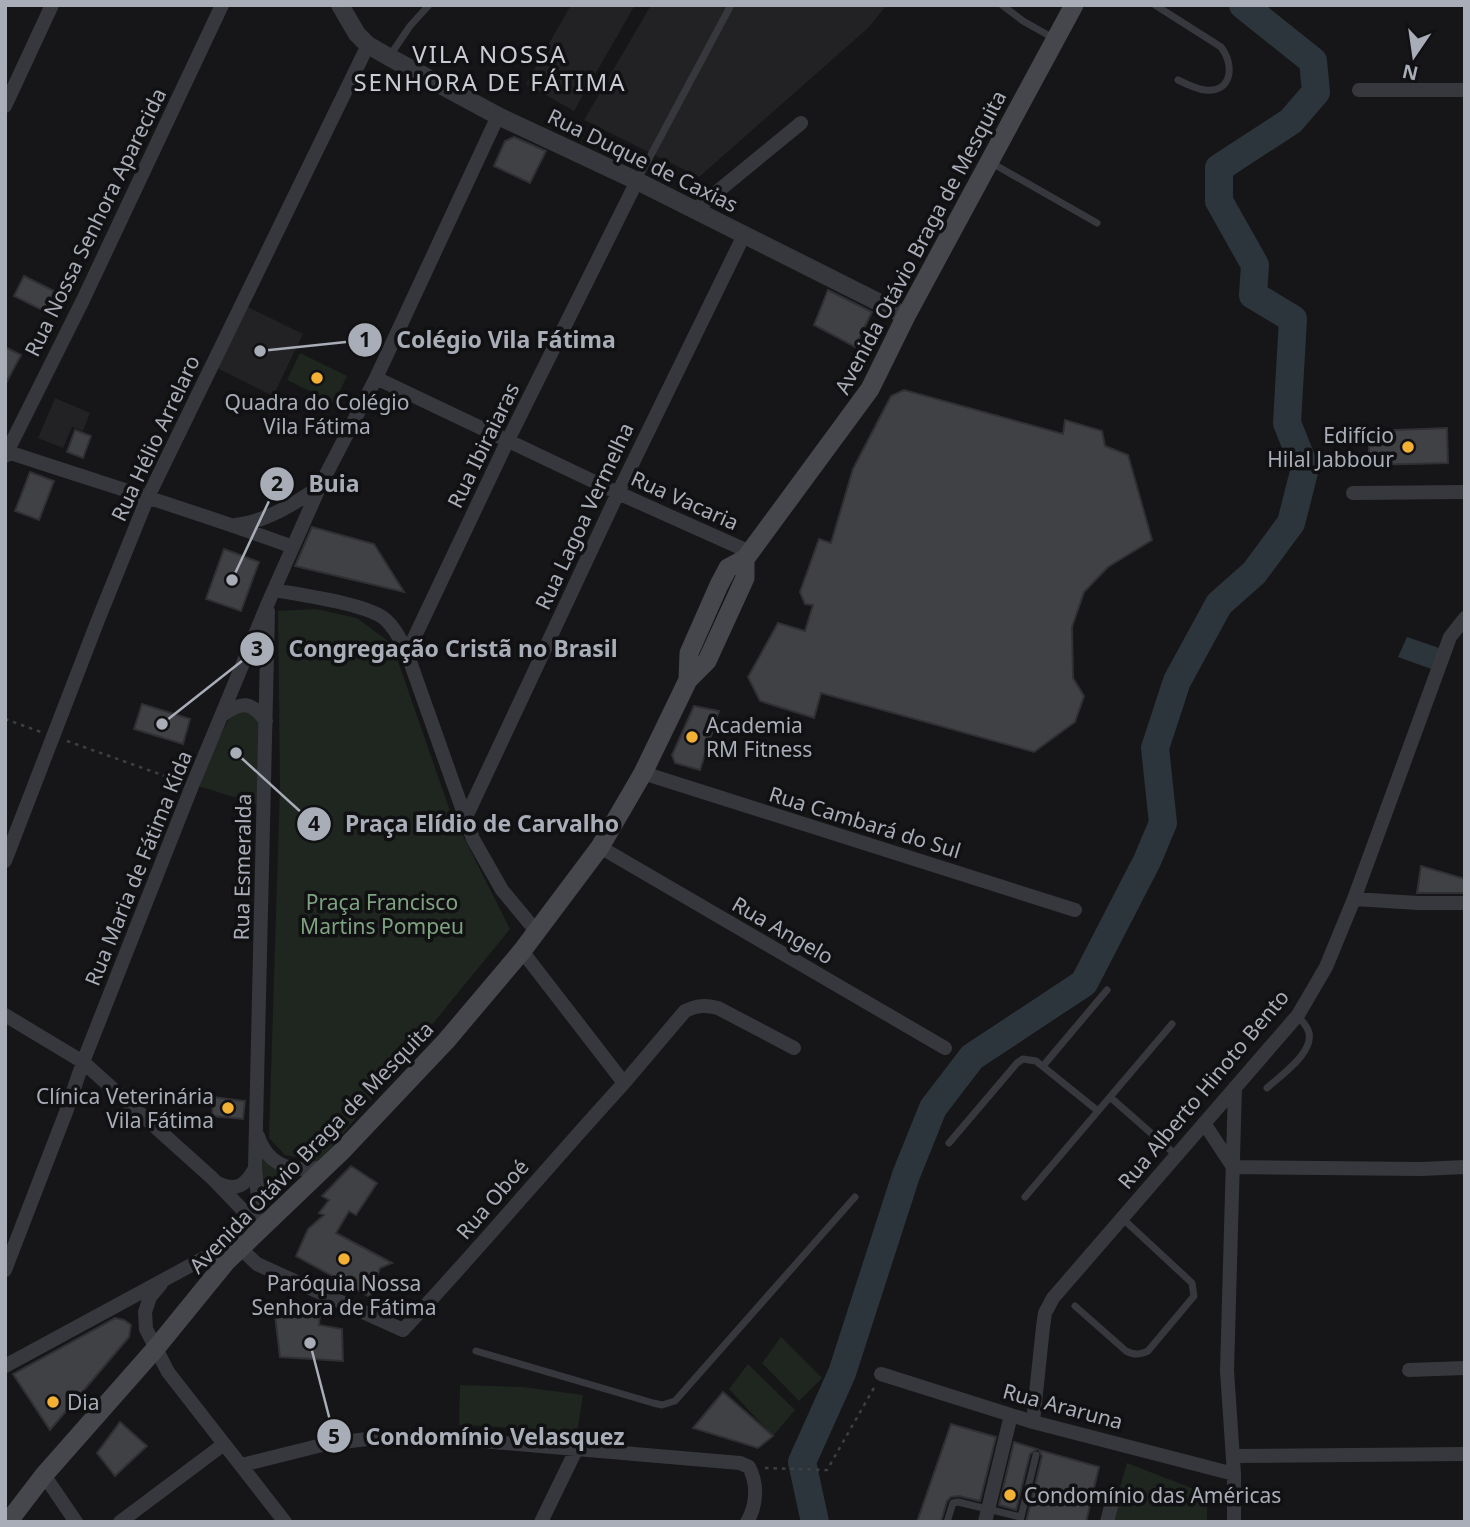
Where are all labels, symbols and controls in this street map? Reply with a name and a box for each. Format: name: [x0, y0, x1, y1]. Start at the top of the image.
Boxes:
north arrow: [1379, 21, 1449, 91]
district label: VILA NOSSA SENHORA DE FÁTIMA: [353, 37, 627, 98]
text: N: [1400, 58, 1421, 87]
street label: Rua Nossa Senhora Aparecida: [18, 83, 172, 361]
street label: Avenida Otávio Braga de Mesquita: [828, 85, 1012, 399]
street label: Rua Duque de Caxias: [543, 102, 743, 218]
callout: Colégio Vila Fátima: [347, 318, 630, 362]
text: Colégio Vila Fátima: [396, 323, 616, 355]
text: 1: [359, 325, 371, 353]
street label: Rua Hélio Arrelaro: [104, 350, 206, 526]
marker: Quadra do Colégio Vila Fátima: [309, 370, 325, 386]
street label: Rua Ibiraiaras: [441, 378, 525, 512]
place label: Quadra do Colégio Vila Fátima: [225, 388, 409, 440]
street label: Rua Lagoa Vermelha: [528, 418, 640, 614]
place label: Edifício Hilal Jabbour: [1267, 421, 1394, 473]
marker: Edifício Hilal Jabbour: [1400, 439, 1416, 455]
callout: Buia: [260, 462, 373, 506]
street label: Rua Vacaria: [627, 464, 743, 536]
text: Buia: [309, 467, 359, 499]
text: 2: [271, 469, 283, 497]
callout: Congregação Cristã no Brasil: [239, 627, 632, 671]
text: Congregação Cristã no Brasil: [288, 632, 618, 664]
text: 3: [251, 634, 263, 662]
place label: Academia RM Fitness: [706, 711, 812, 763]
marker: Academia RM Fitness: [684, 729, 700, 745]
street label: Rua Maria de Fátima Kida: [78, 746, 198, 990]
street label: Rua Cambará do Sul: [766, 779, 964, 865]
street label: Rua Esmeralda: [227, 793, 257, 941]
callout: Praça Elídio de Carvalho: [296, 802, 634, 846]
text: Praça Elídio de Carvalho: [345, 807, 619, 839]
text: 4: [308, 809, 320, 837]
park label: Praça Francisco Martins Pompeu: [300, 888, 464, 940]
street label: Rua Angelo: [727, 890, 839, 970]
street label: Rua Alberto Hinoto Bento: [1111, 983, 1295, 1195]
street label: Avenida Otávio Braga de Mesquita: [183, 1015, 439, 1279]
place label: Clínica Veterinária Vila Fátima: [36, 1082, 214, 1134]
marker: Clínica Veterinária Vila Fátima: [220, 1100, 236, 1116]
street label: Rua Oboé: [450, 1153, 534, 1245]
marker: Paróquia Nossa Senhora de Fátima: [336, 1251, 352, 1267]
place label: Paróquia Nossa Senhora de Fátima: [252, 1269, 436, 1321]
street label: Rua Araruna: [1000, 1377, 1126, 1435]
place label: Dia: [67, 1388, 100, 1416]
marker: Dia: [45, 1394, 61, 1410]
callout: Condomínio Velasquez: [316, 1414, 639, 1458]
text: Condomínio Velasquez: [365, 1420, 625, 1452]
text: 5: [328, 1422, 340, 1450]
place label: Condomínio das Américas: [1024, 1481, 1281, 1509]
marker: Condomínio das Américas: [1002, 1487, 1018, 1503]

